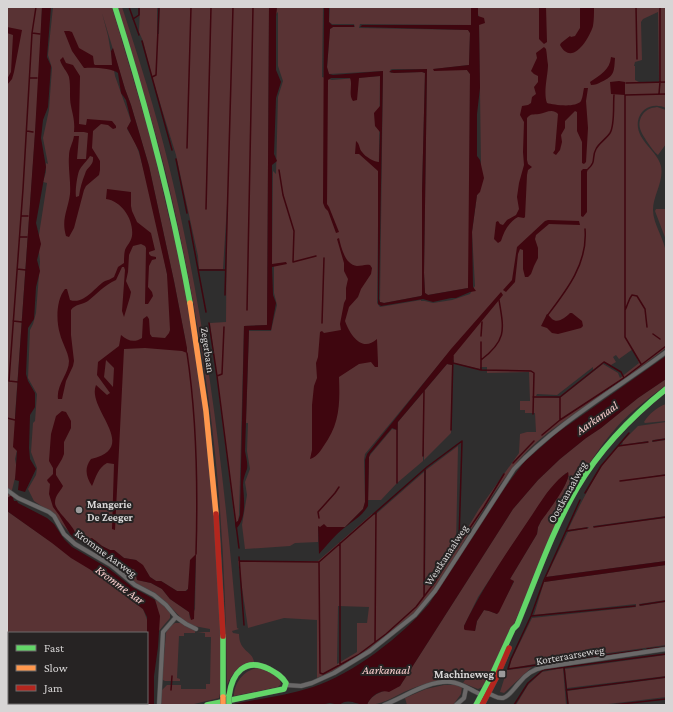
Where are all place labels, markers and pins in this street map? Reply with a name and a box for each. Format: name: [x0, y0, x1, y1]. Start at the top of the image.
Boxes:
place label: Mangerie De Zeeger: [87, 498, 134, 523]
marker: Mangerie De Zeeger: [74, 505, 84, 515]
place label: Machineweg: [434, 668, 494, 680]
marker: Machineweg: [497, 669, 507, 679]

